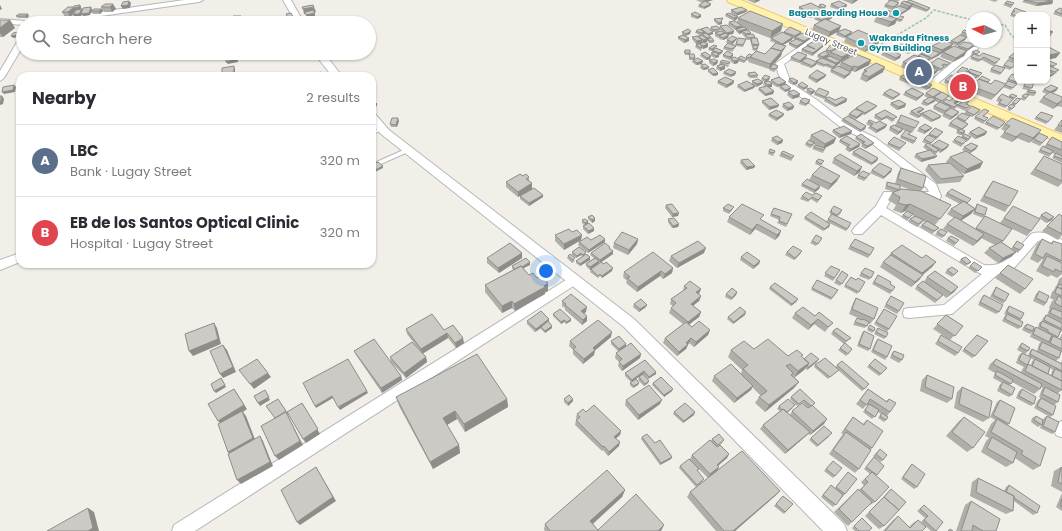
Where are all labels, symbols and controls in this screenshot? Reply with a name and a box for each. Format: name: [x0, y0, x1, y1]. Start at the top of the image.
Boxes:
place label: Bagon Bording House: [789, 7, 888, 19]
marker: Bagon Bording House: [891, 8, 901, 18]
north arrow: [966, 12, 1002, 48]
map controls: [1014, 12, 1050, 84]
button: +: [1014, 12, 1050, 48]
search box: [16, 16, 376, 60]
street label: Lugay Street: [803, 26, 859, 58]
icon: search: [30, 27, 52, 49]
text: Search here: [62, 28, 152, 49]
place label: Wakanda Fitness Gym Building: [869, 32, 949, 54]
marker: Wakanda Fitness Gym Building: [856, 38, 866, 48]
button: −: [1014, 48, 1050, 84]
pin: A: [906, 57, 932, 87]
pin: B: [950, 72, 976, 102]
text: Nearby: [32, 86, 96, 110]
text: 2 results: [306, 88, 360, 107]
text: LBC: [70, 140, 98, 161]
text: A: [40, 151, 50, 170]
text: 320 m: [320, 151, 360, 170]
text: Bank · Lugay Street: [70, 162, 192, 181]
text: EB de los Santos Optical Clinic: [70, 212, 299, 233]
text: B: [41, 223, 49, 242]
text: 320 m: [320, 223, 360, 242]
text: Hospital · Lugay Street: [70, 234, 213, 253]
your location: [536, 261, 556, 281]

